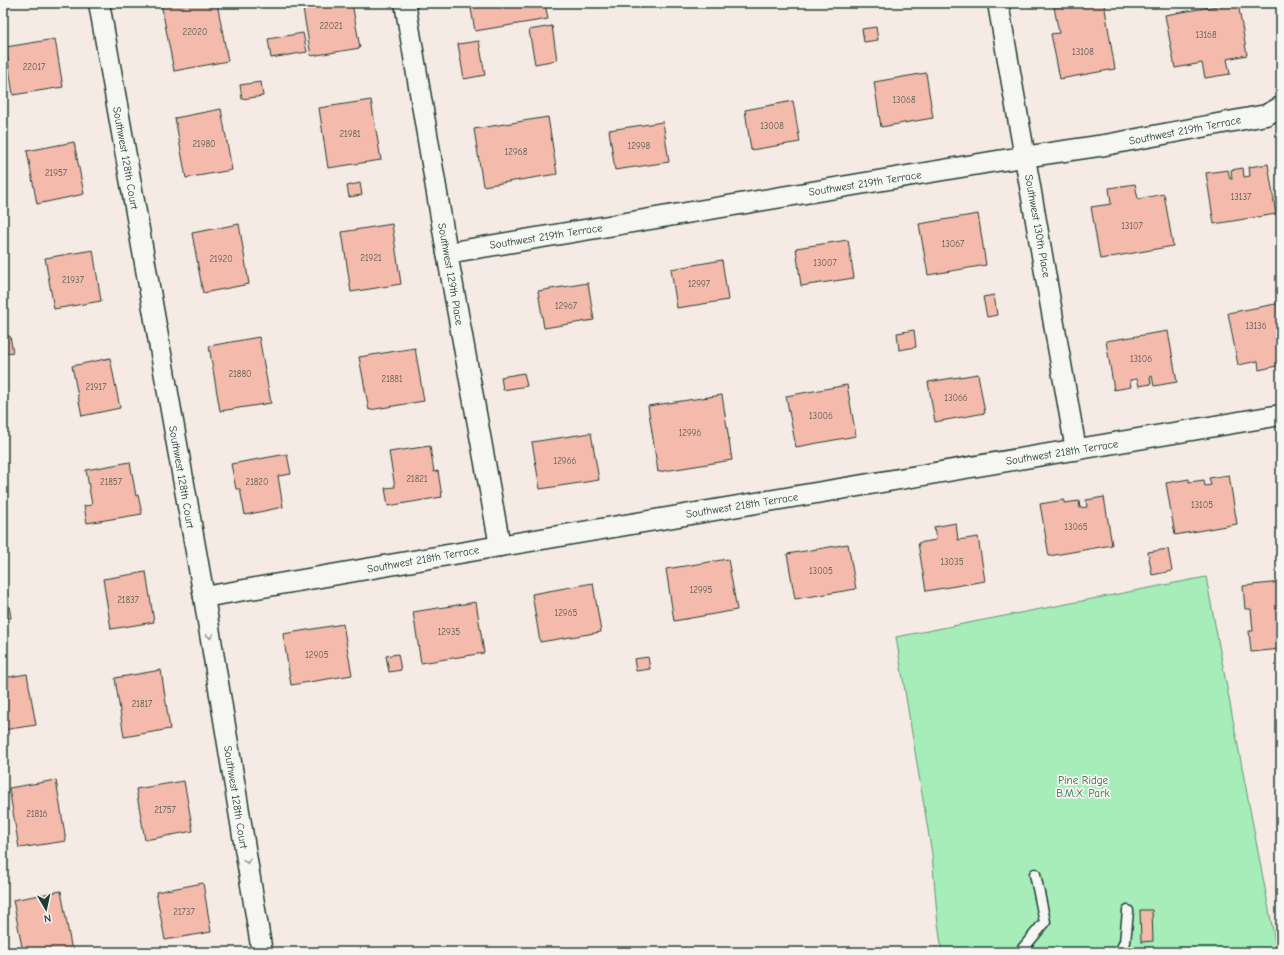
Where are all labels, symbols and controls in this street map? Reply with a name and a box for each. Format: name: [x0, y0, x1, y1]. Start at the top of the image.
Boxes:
house number: 22021: [319, 21, 343, 31]
house number: 22020: [182, 27, 208, 37]
house number: 13168: [1195, 30, 1217, 40]
house number: 13108: [1072, 47, 1094, 57]
house number: 22017: [23, 62, 46, 72]
house number: 13068: [892, 95, 916, 105]
street label: Southwest 128th Court: [110, 106, 141, 211]
street label: Southwest 219th Terrace: [1128, 113, 1243, 148]
house number: 13008: [760, 121, 784, 131]
house number: 21981: [339, 129, 361, 139]
house number: 21980: [192, 139, 216, 149]
house number: 12998: [628, 141, 651, 151]
house number: 12968: [505, 147, 528, 157]
house number: 21957: [45, 168, 68, 178]
street label: Southwest 219th Terrace: [808, 168, 923, 199]
street label: Southwest 130th Place: [1022, 174, 1053, 279]
house number: 13137: [1231, 192, 1252, 202]
street label: Southwest 219th Terrace: [489, 221, 604, 252]
house number: 13107: [1121, 221, 1143, 231]
street label: Southwest 129th Place: [435, 222, 466, 327]
house number: 13067: [942, 239, 965, 249]
house number: 21921: [360, 253, 382, 263]
house number: 21920: [209, 254, 233, 264]
house number: 13007: [813, 258, 837, 268]
house number: 21937: [62, 275, 85, 285]
house number: 12997: [688, 279, 711, 289]
house number: 12967: [555, 301, 578, 311]
house number: 13136: [1245, 321, 1267, 331]
house number: 13106: [1130, 354, 1152, 364]
house number: 21880: [228, 369, 252, 379]
house number: 21881: [381, 374, 403, 384]
house number: 21917: [86, 382, 107, 392]
house number: 13066: [944, 393, 968, 403]
house number: 13006: [809, 411, 833, 421]
street label: Southwest 128th Court: [166, 425, 197, 530]
house number: 12996: [679, 428, 701, 438]
street label: Southwest 218th Terrace: [1005, 437, 1120, 468]
house number: 12966: [554, 456, 577, 466]
house number: 21821: [406, 474, 428, 484]
house number: 21857: [100, 477, 123, 487]
house number: 21820: [245, 477, 269, 487]
street label: Southwest 218th Terrace: [685, 490, 800, 521]
house number: 13105: [1191, 500, 1213, 510]
house number: 13065: [1064, 522, 1088, 532]
street label: Southwest 218th Terrace: [366, 543, 481, 576]
house number: 13035: [940, 557, 964, 567]
house number: 13005: [809, 566, 833, 576]
house number: 12995: [690, 585, 712, 595]
house number: 21837: [117, 595, 140, 605]
house number: 12965: [555, 608, 578, 618]
house number: 12935: [438, 627, 460, 637]
one-way arrow: [205, 633, 214, 639]
house number: 12905: [305, 650, 329, 660]
house number: 21817: [132, 699, 153, 709]
street label: Southwest 128th Court: [221, 745, 250, 850]
park label: Pine Ridge B.M.X. Park: [1056, 774, 1110, 800]
house number: 21757: [154, 805, 177, 815]
house number: 21816: [26, 809, 48, 819]
one-way arrow: [242, 858, 251, 864]
north arrow: [26, 889, 66, 929]
house number: 21737: [173, 907, 195, 917]
text: N: [43, 911, 52, 925]

